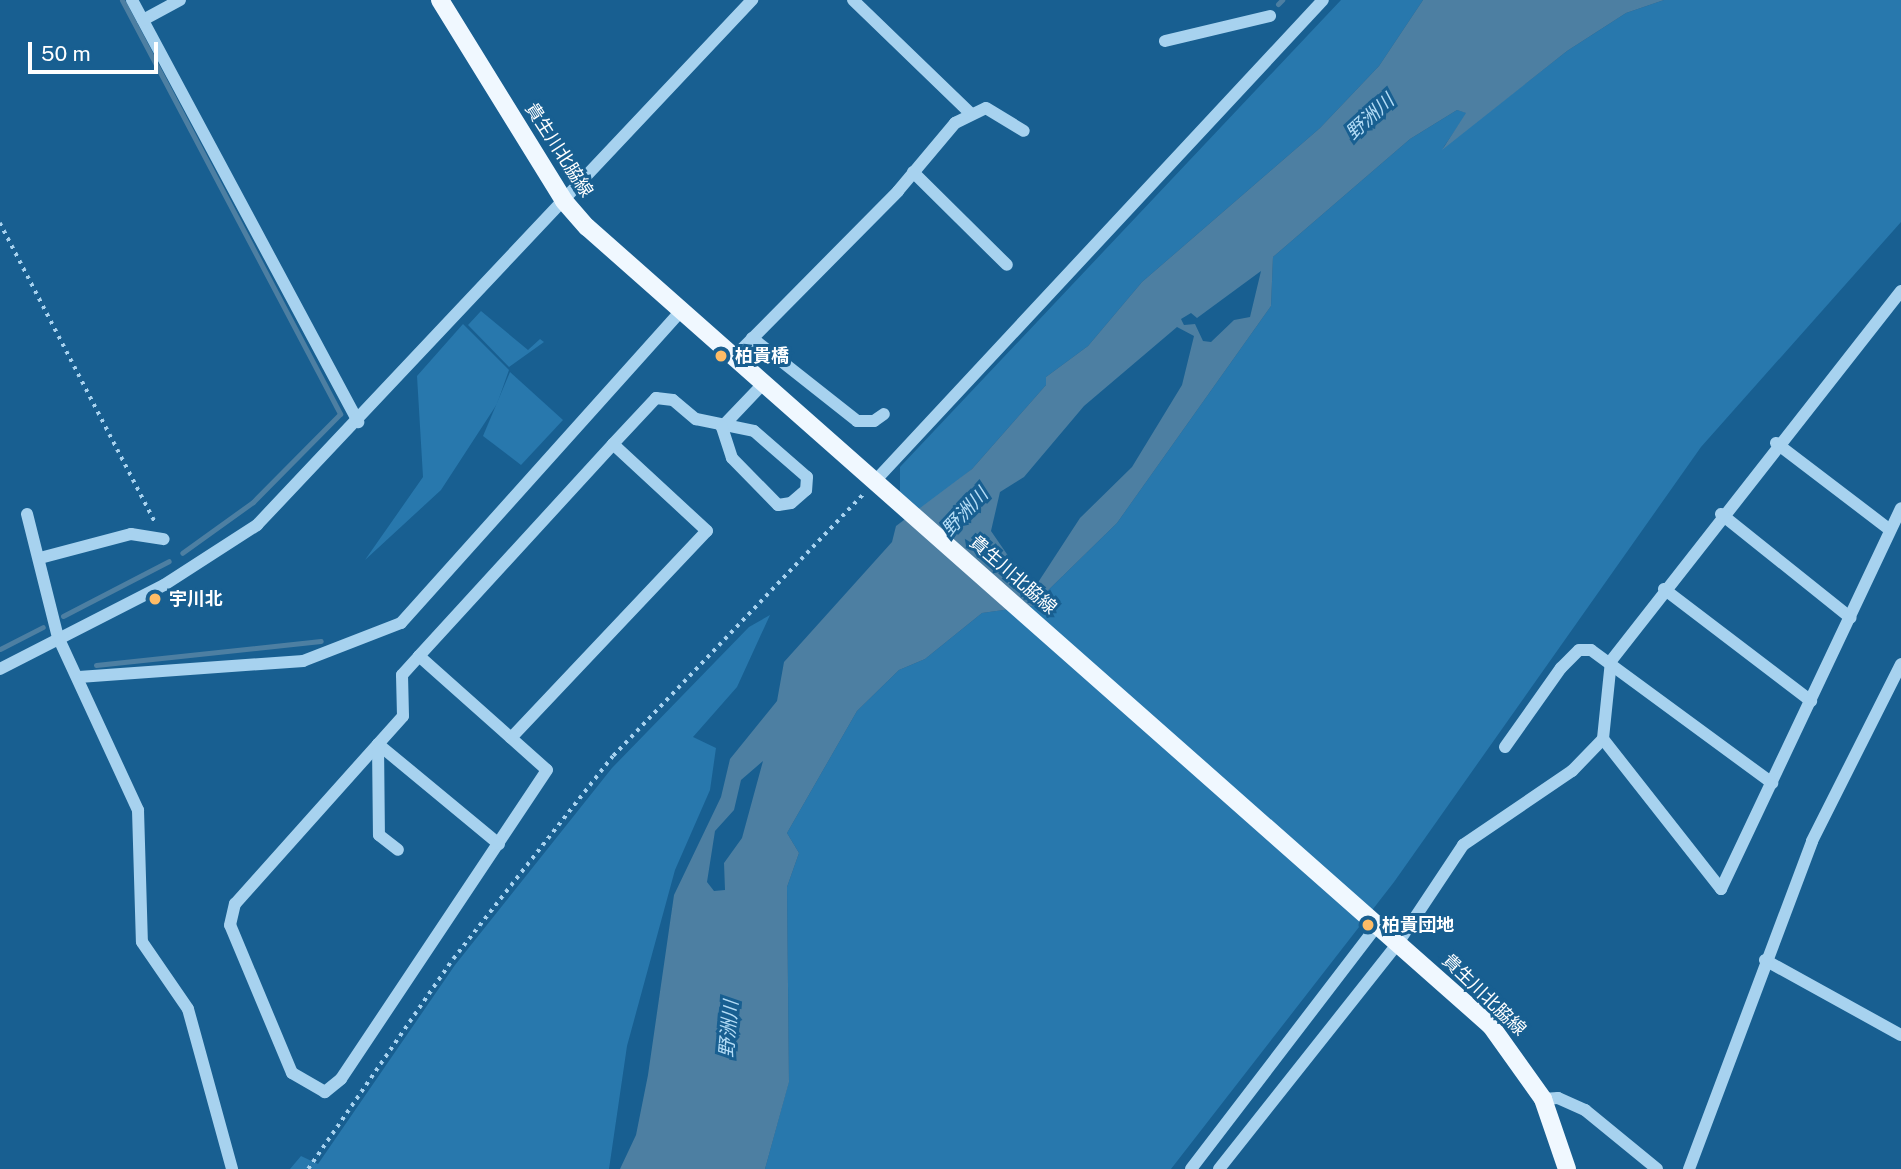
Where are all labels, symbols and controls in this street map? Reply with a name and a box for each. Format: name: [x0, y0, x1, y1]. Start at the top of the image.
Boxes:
scale bar: [32, 28, 161, 72]
text: 50 m: [41, 41, 91, 66]
water label: 野洲川: [1341, 89, 1399, 145]
street label: 貴生川北脇線: [521, 99, 597, 201]
place label: 柏貴橋: [735, 345, 789, 367]
marker: 柏貴橋: [713, 348, 729, 364]
water label: 野洲川: [937, 483, 993, 541]
street label: 貴生川北脇線: [965, 531, 1061, 619]
place label: 宇川北: [169, 588, 223, 610]
marker: 宇川北: [147, 591, 163, 607]
place label: 柏貴団地: [1382, 914, 1454, 936]
marker: 柏貴団地: [1360, 917, 1376, 933]
street label: 貴生川北脇線: [1438, 950, 1530, 1040]
water label: 野洲川: [715, 1000, 743, 1058]

